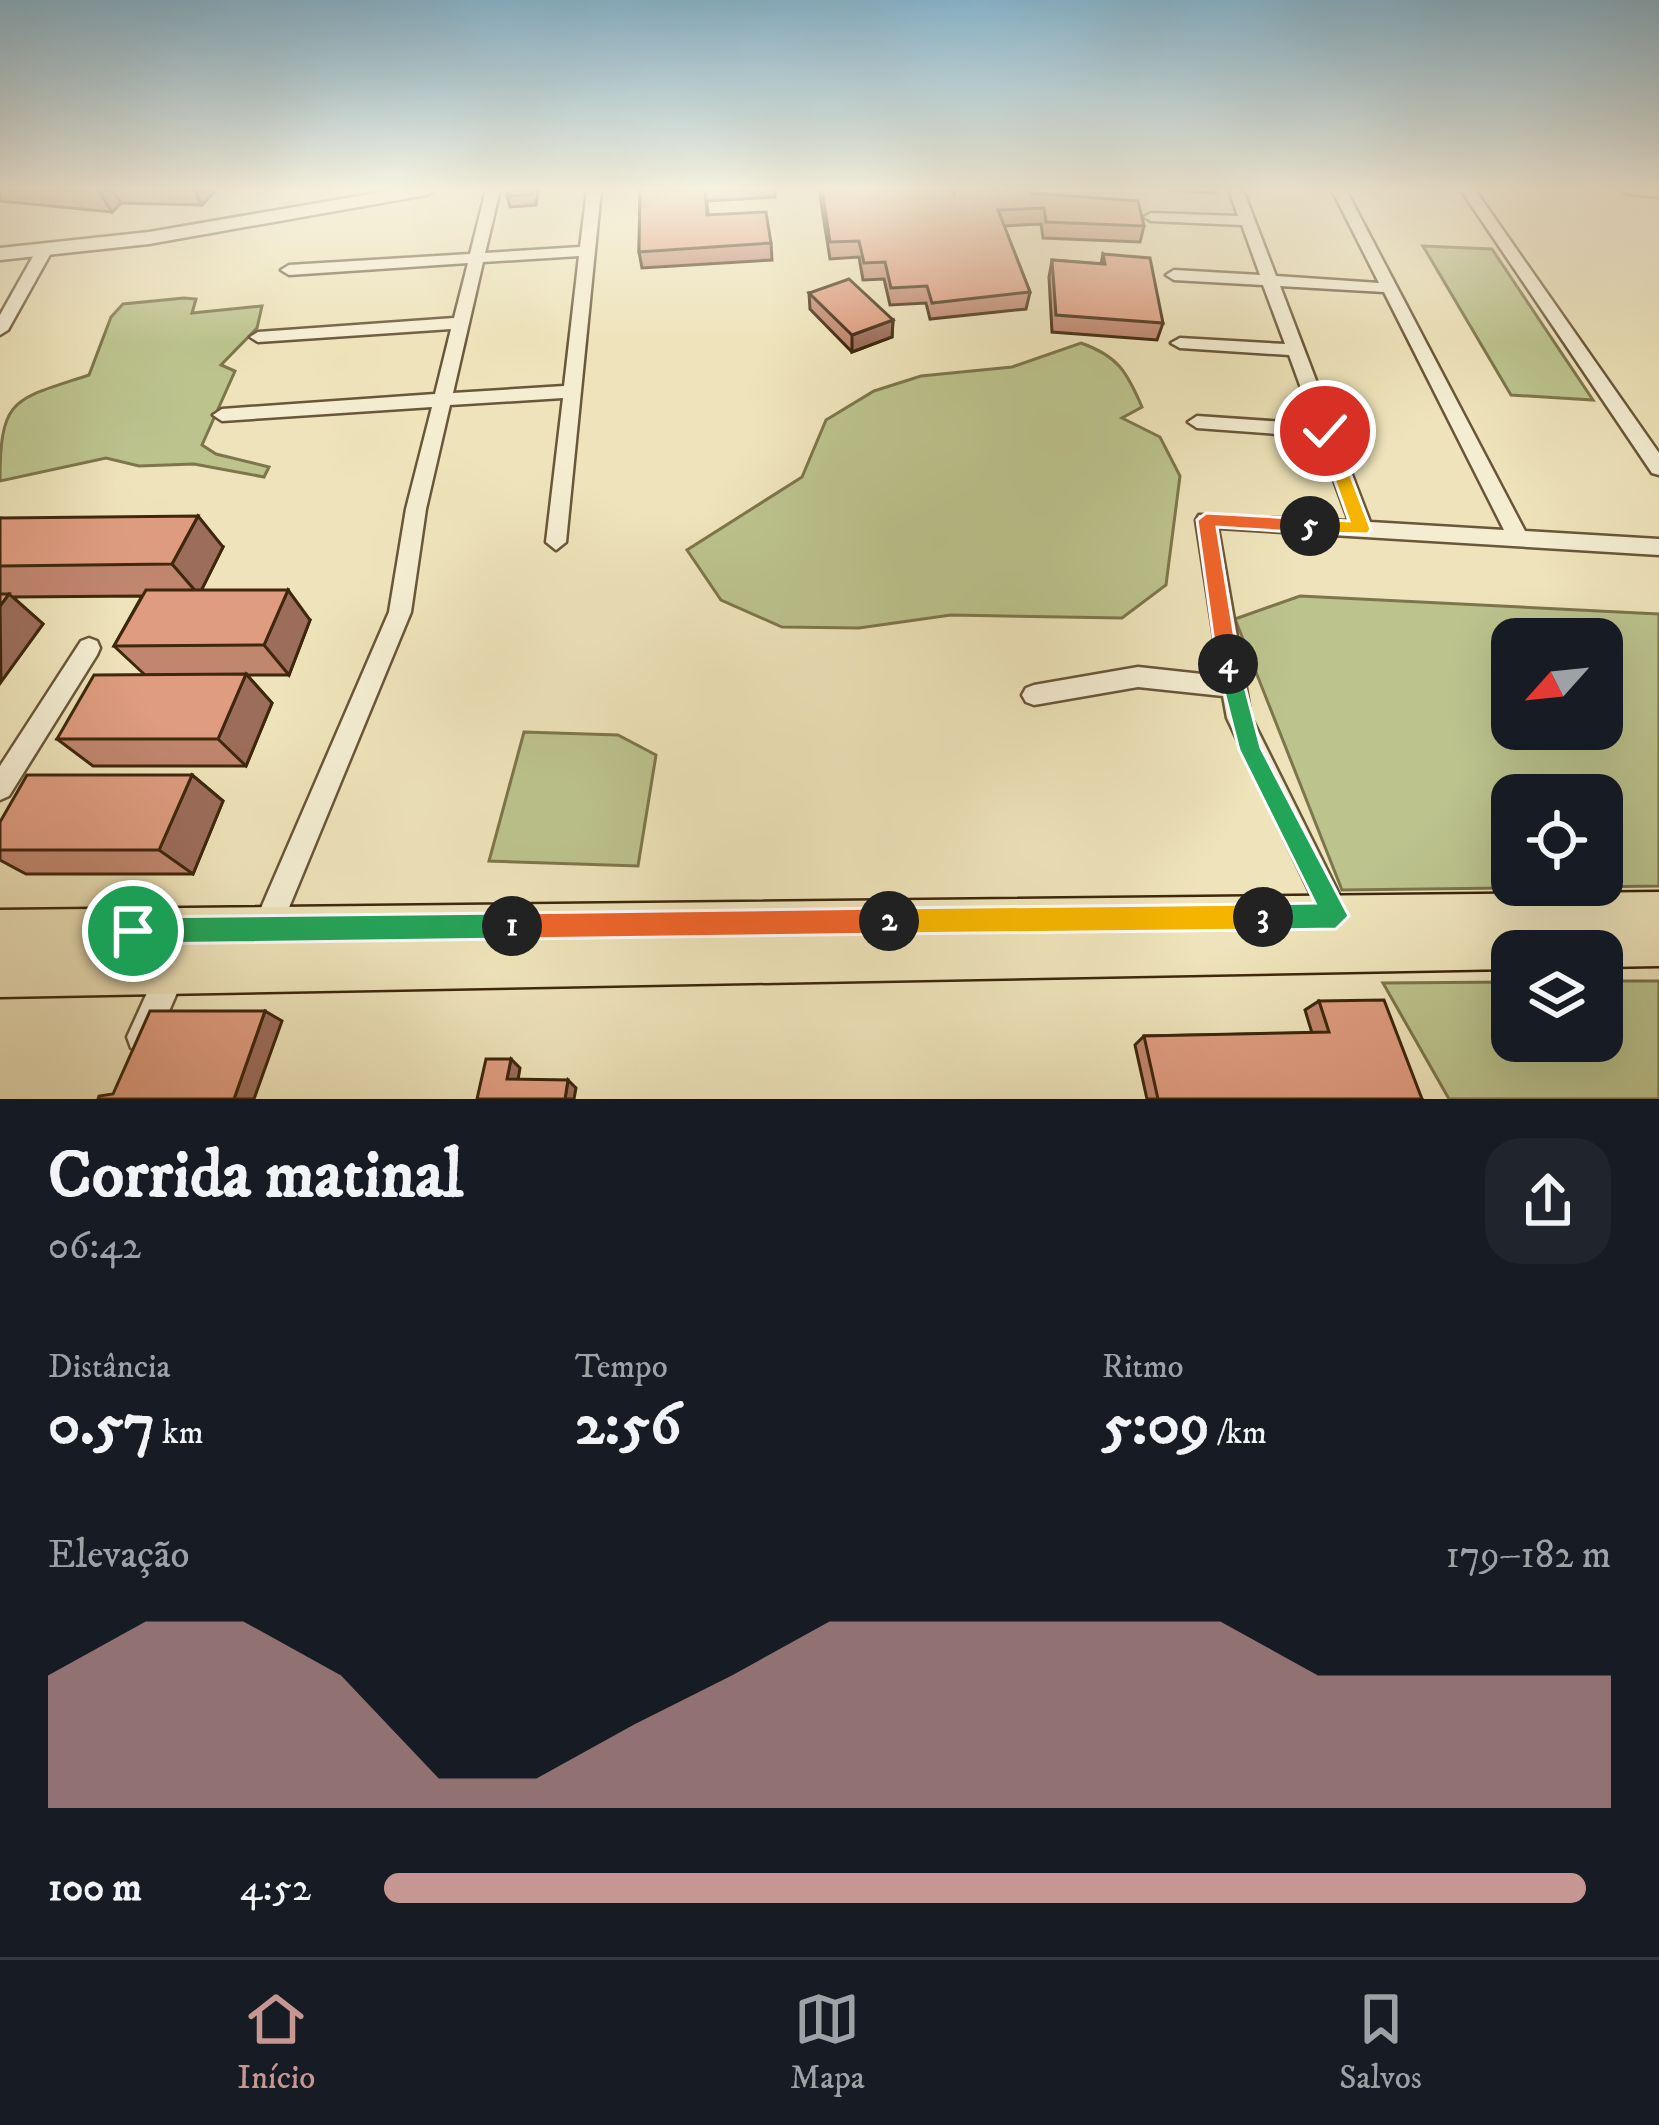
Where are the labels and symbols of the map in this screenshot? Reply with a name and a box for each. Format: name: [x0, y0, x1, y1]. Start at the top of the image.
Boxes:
pin: [1274, 380, 1376, 482]
pin: 5: [1280, 496, 1340, 556]
north arrow: [1491, 618, 1623, 750]
pin: 4: [1198, 634, 1258, 694]
pin: [82, 880, 184, 982]
pin: 3: [1233, 887, 1293, 947]
pin: 2: [859, 891, 919, 951]
pin: 1: [482, 896, 542, 956]

